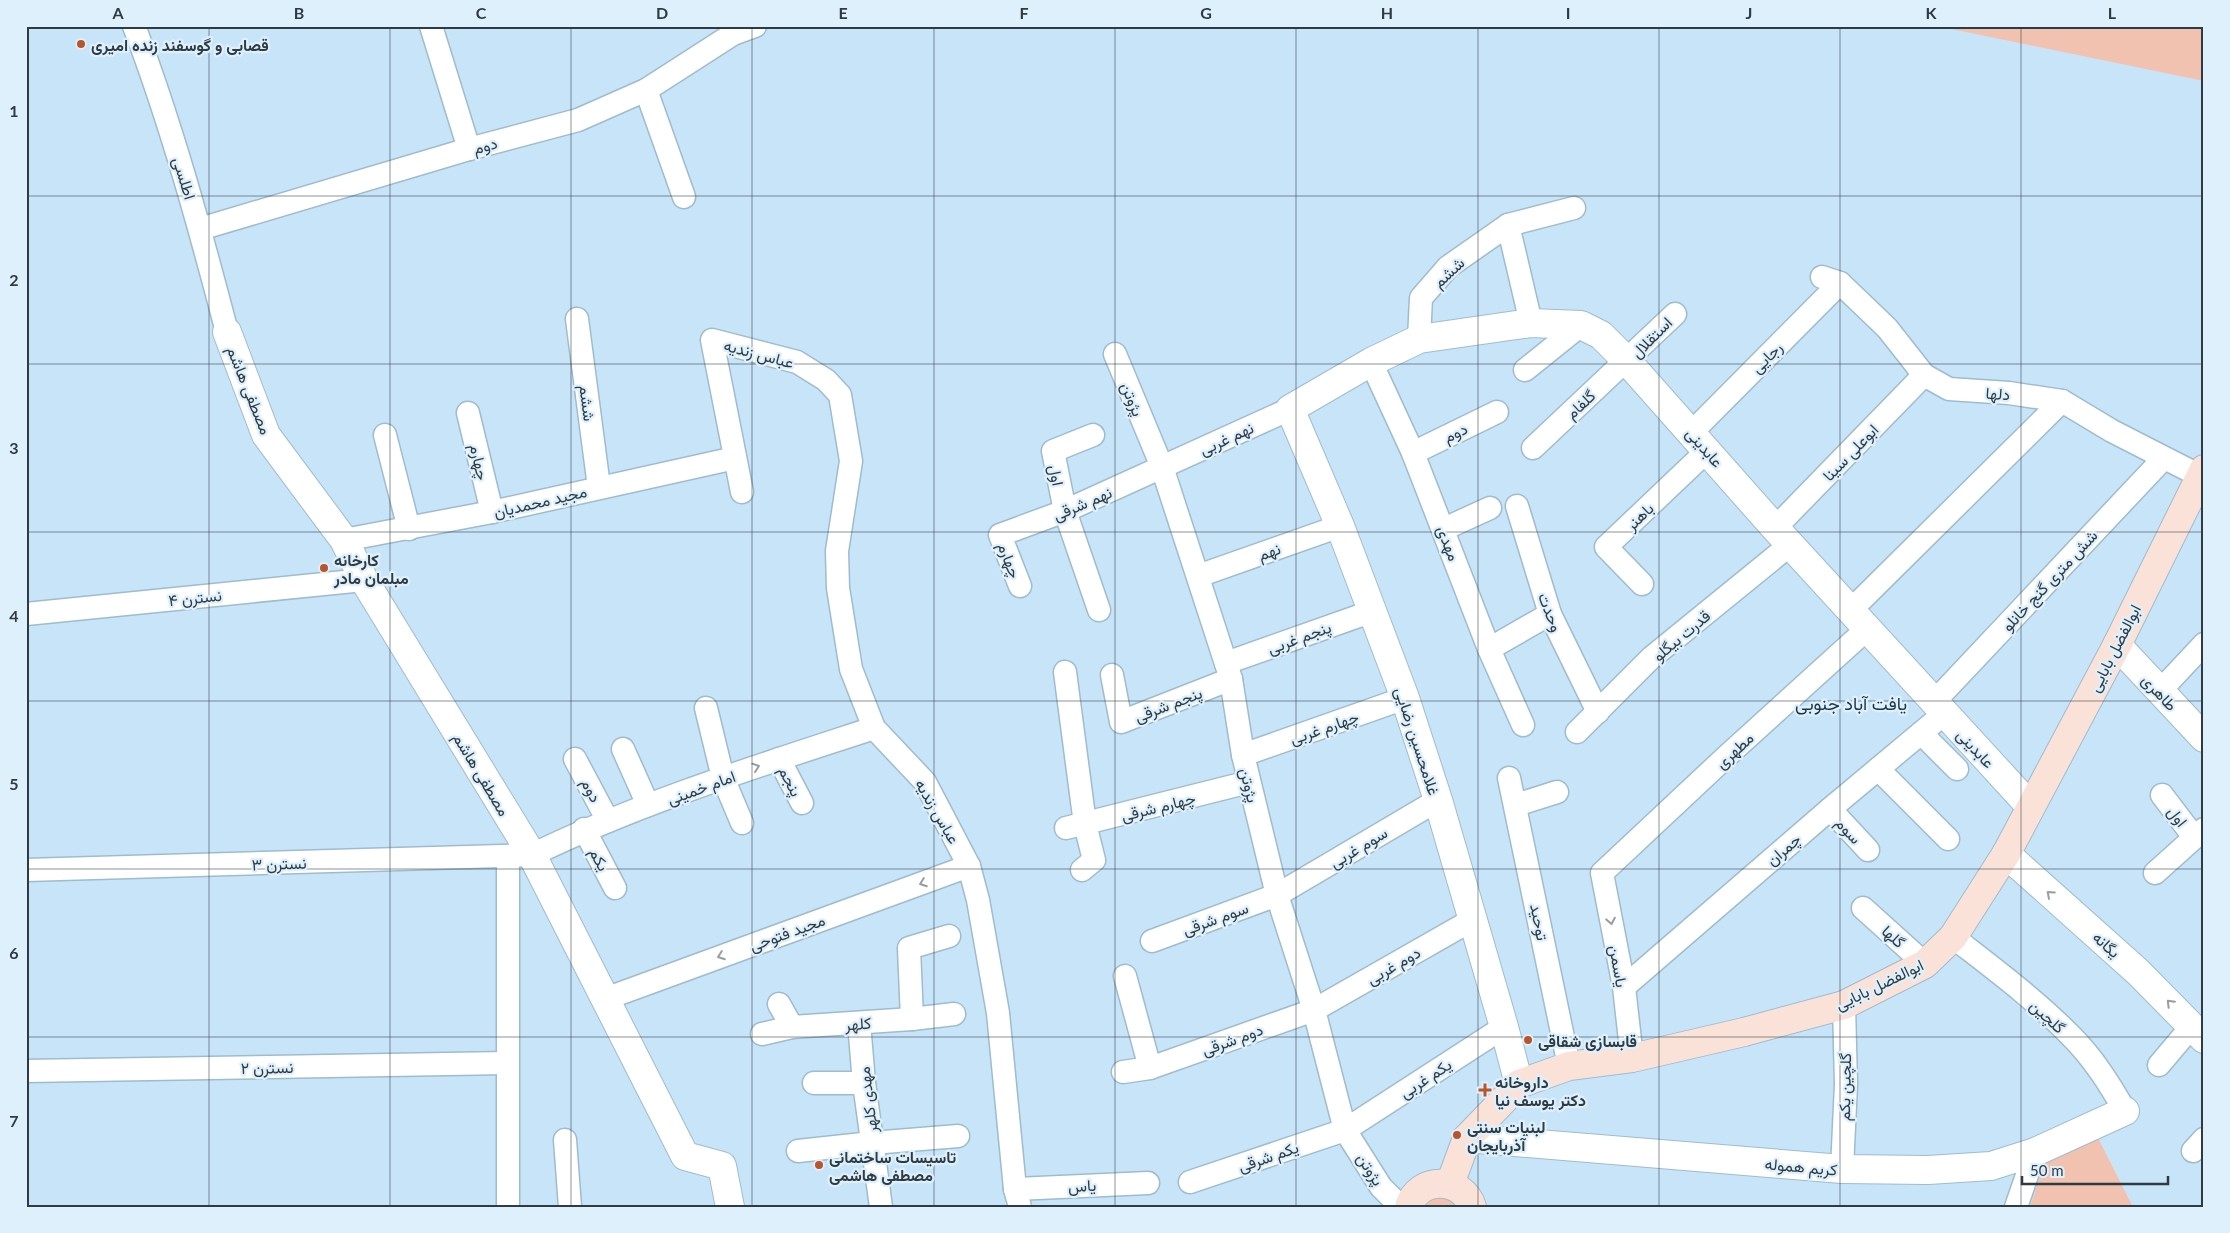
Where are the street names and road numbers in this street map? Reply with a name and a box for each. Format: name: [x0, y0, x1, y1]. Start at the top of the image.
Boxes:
street label: دوم: [471, 133, 500, 159]
street label: اطلسی: [168, 155, 200, 202]
street label: ششم: [1428, 253, 1469, 293]
street label: استقلال: [1626, 312, 1676, 362]
street label: عباس زندیه: [721, 335, 796, 373]
street label: رجایی: [1746, 337, 1787, 378]
street label: مصطفی هاشم: [222, 343, 276, 438]
street label: پژوتن: [1115, 379, 1148, 420]
street label: دلها: [1985, 383, 2011, 405]
street label: ششم: [574, 384, 600, 422]
street label: گلفام: [1561, 386, 1600, 424]
street label: نهم غربی: [1196, 417, 1257, 461]
street label: دوم: [1440, 418, 1471, 448]
street label: ابوعلی سینا: [1818, 420, 1883, 486]
street label: عابدینی: [1681, 423, 1727, 472]
street label: چهارم: [464, 442, 493, 483]
street label: اول: [1044, 463, 1068, 488]
street label: مجید محمدیان: [492, 481, 589, 522]
street label: نهم شرقی: [1050, 482, 1115, 526]
street label: باهنر: [1620, 498, 1658, 536]
street label: مهدی: [1432, 523, 1464, 564]
street label: شش متری گنج خانلو: [1997, 525, 2103, 637]
street label: نهم: [1255, 538, 1284, 566]
street label: چهارم: [992, 539, 1026, 582]
street label: نسترن ۴: [167, 585, 223, 611]
street label: وحدت: [1533, 590, 1567, 635]
street label: ابوالفضل بابایی: [2084, 601, 2146, 696]
street label: قدرت بیگلو: [1648, 606, 1715, 666]
street label: پنجم غربی: [1265, 617, 1334, 660]
street label: طاهری: [2137, 670, 2182, 716]
street label: پنجم شرقی: [1131, 682, 1206, 728]
street label: غلامحسین رضایی: [1390, 685, 1444, 798]
street label: چهارم غربی: [1287, 706, 1362, 750]
street label: عابدینی: [1952, 725, 1999, 773]
street label: مطهری: [1711, 728, 1758, 774]
street label: مصطفی هاشم: [448, 729, 514, 820]
street label: پنجم: [773, 763, 807, 801]
street label: امام خمینی: [664, 766, 739, 810]
street label: پژوتن: [1234, 766, 1263, 805]
street label: دوم: [576, 775, 606, 806]
street label: عباس زندیه: [910, 775, 964, 848]
street label: چهارم شرقی: [1119, 788, 1198, 827]
street label: اول: [2162, 802, 2192, 831]
street label: سوم: [1831, 813, 1866, 849]
street label: سوم غربی: [1326, 822, 1391, 873]
street label: چمران: [1762, 829, 1806, 871]
street label: یکم: [584, 844, 614, 875]
street label: نسترن ۳: [251, 853, 307, 875]
street label: سوم شرقی: [1179, 897, 1251, 941]
street label: توحید: [1525, 902, 1553, 942]
street label: مجید فتوحی: [747, 910, 828, 956]
street label: گلها: [1877, 921, 1909, 953]
street label: یگانه: [2089, 927, 2125, 962]
street label: دوم غربی: [1363, 942, 1424, 990]
street label: یاسمن: [1604, 943, 1632, 989]
street label: ابوالفضل بابایی: [1832, 954, 1927, 1015]
street label: گلچین: [2024, 995, 2070, 1039]
street label: کلهر: [843, 1013, 872, 1035]
street label: دوم شرقی: [1199, 1019, 1266, 1061]
street label: گلچین یکم: [1834, 1053, 1857, 1121]
street label: یکم غربی: [1395, 1054, 1456, 1103]
street label: نسترن ۲: [240, 1057, 294, 1079]
street label: مهدی کلهر: [854, 1065, 883, 1135]
street label: یکم شرقی: [1235, 1137, 1301, 1177]
street label: پژوتن: [1351, 1149, 1389, 1190]
street label: کریم هموله: [1764, 1153, 1838, 1181]
street label: یاس: [1067, 1175, 1097, 1197]

